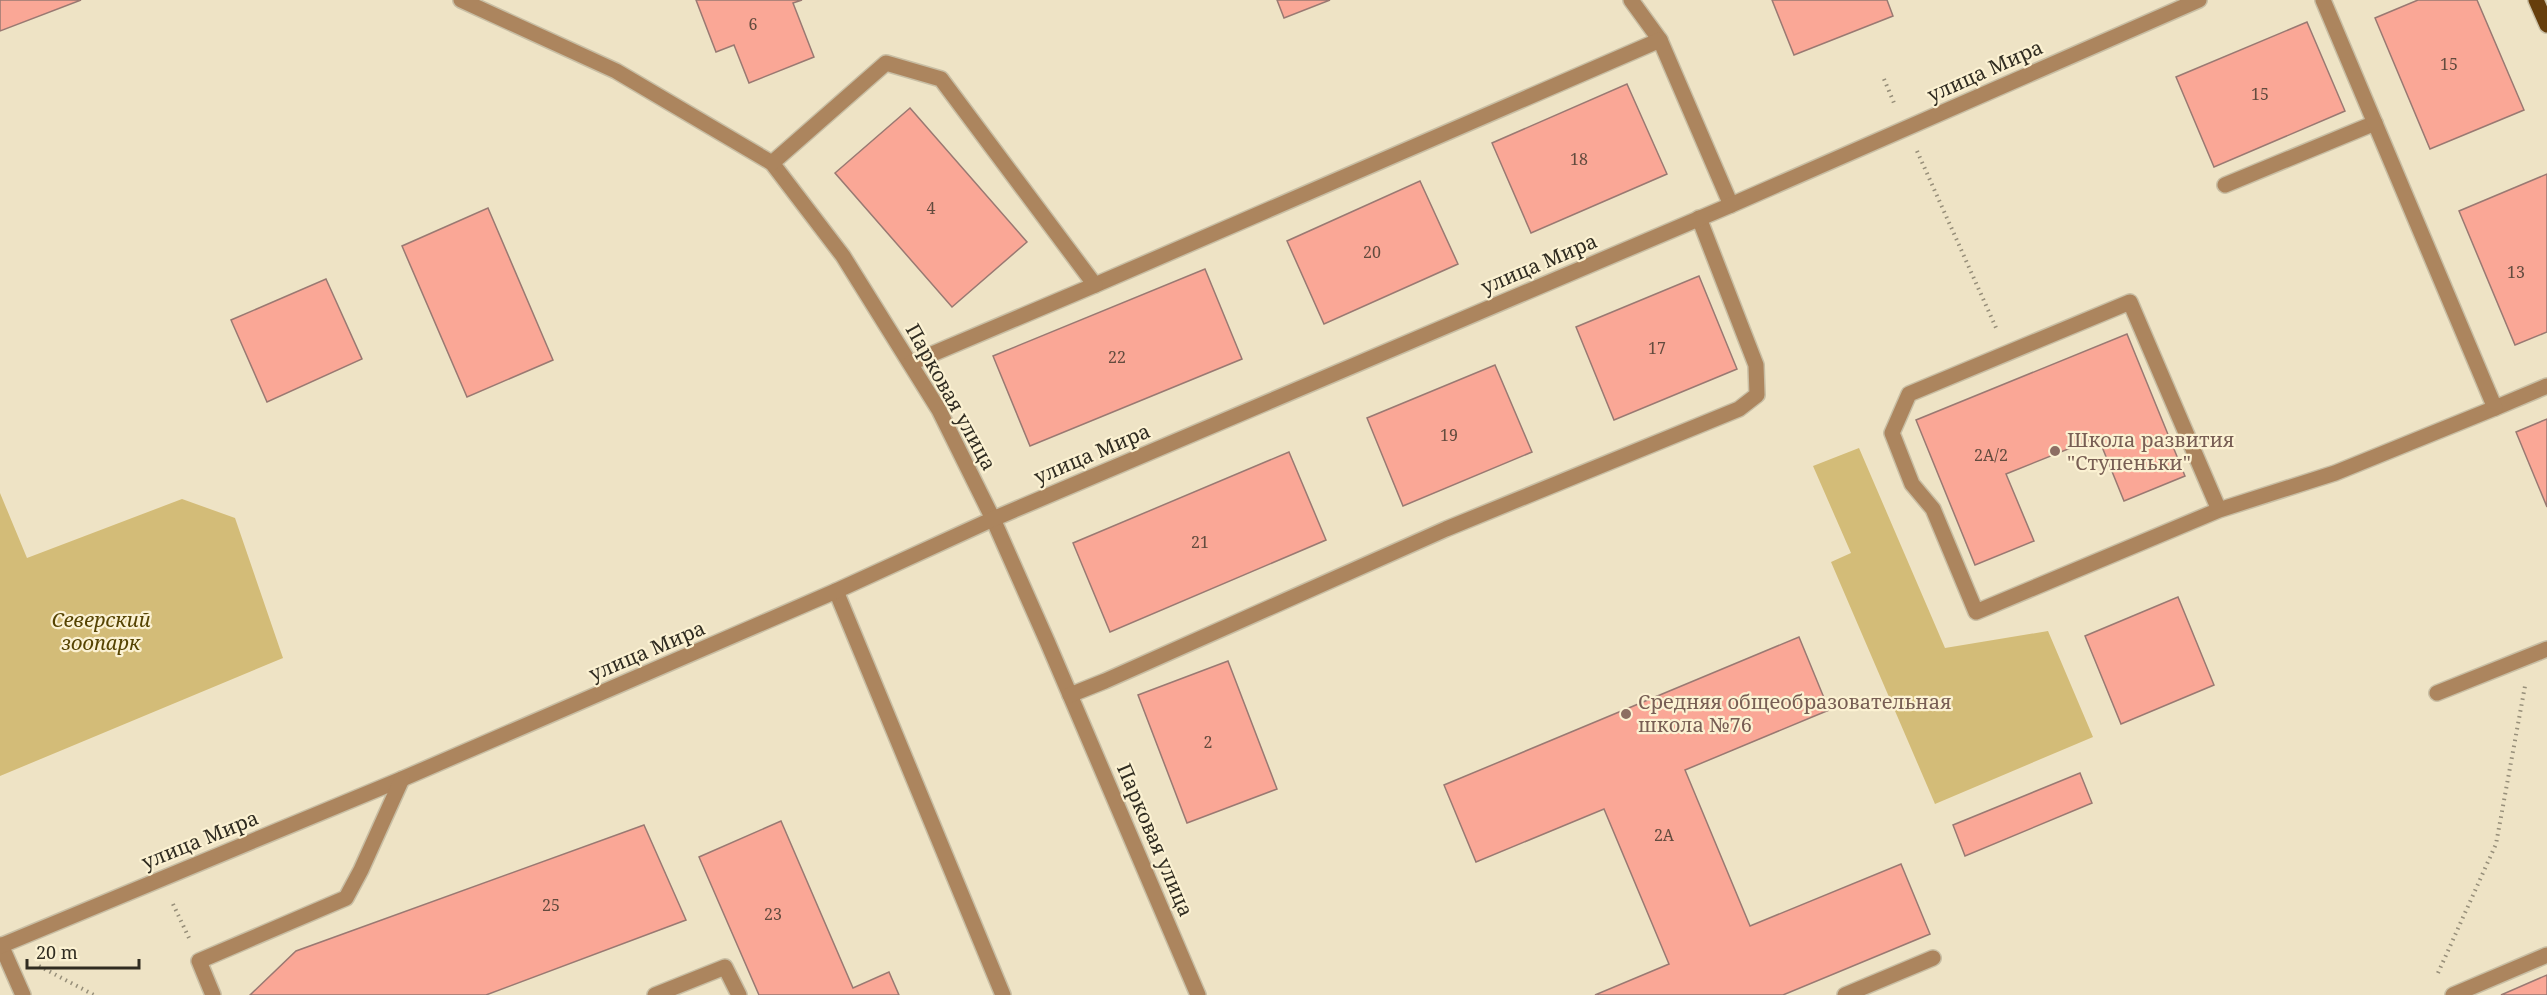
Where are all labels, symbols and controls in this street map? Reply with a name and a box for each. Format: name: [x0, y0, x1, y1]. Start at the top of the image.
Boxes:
house number: 6: [749, 13, 758, 35]
street label: улица Мира: [1923, 33, 2047, 108]
house number: 15: [2440, 53, 2458, 75]
house number: 15: [2251, 83, 2269, 105]
house number: 18: [1570, 148, 1588, 170]
house number: 4: [927, 197, 936, 219]
street label: улица Мира: [1477, 227, 1601, 300]
house number: 20: [1363, 241, 1381, 263]
house number: 13: [2507, 261, 2525, 283]
street label: Парковая улица: [900, 318, 1003, 475]
house number: 17: [1648, 337, 1666, 359]
house number: 22: [1108, 346, 1126, 368]
street label: улица Мира: [1030, 417, 1154, 490]
house number: 19: [1440, 424, 1458, 446]
place label: Школа развития "Ступеньки": [2067, 426, 2234, 476]
house number: 2А/2: [1974, 444, 2008, 466]
marker: Школа развития "Ступеньки": [2048, 444, 2062, 458]
house number: 21: [1191, 531, 1209, 553]
park label: Северский зоопарк: [51, 606, 151, 656]
street label: улица Мира: [585, 614, 709, 687]
place label: Средняя общеобразовательная школа №76: [1638, 688, 1952, 738]
marker: Средняя общеобразовательная школа №76: [1619, 707, 1633, 721]
house number: 2: [1204, 731, 1212, 753]
street label: Парковая улица: [1111, 759, 1200, 921]
street label: улица Мира: [137, 804, 262, 875]
house number: 2А: [1654, 824, 1675, 846]
house number: 25: [542, 894, 560, 916]
house number: 23: [764, 903, 782, 925]
scale bar: [27, 932, 140, 970]
text: 20 m: [36, 940, 78, 964]

